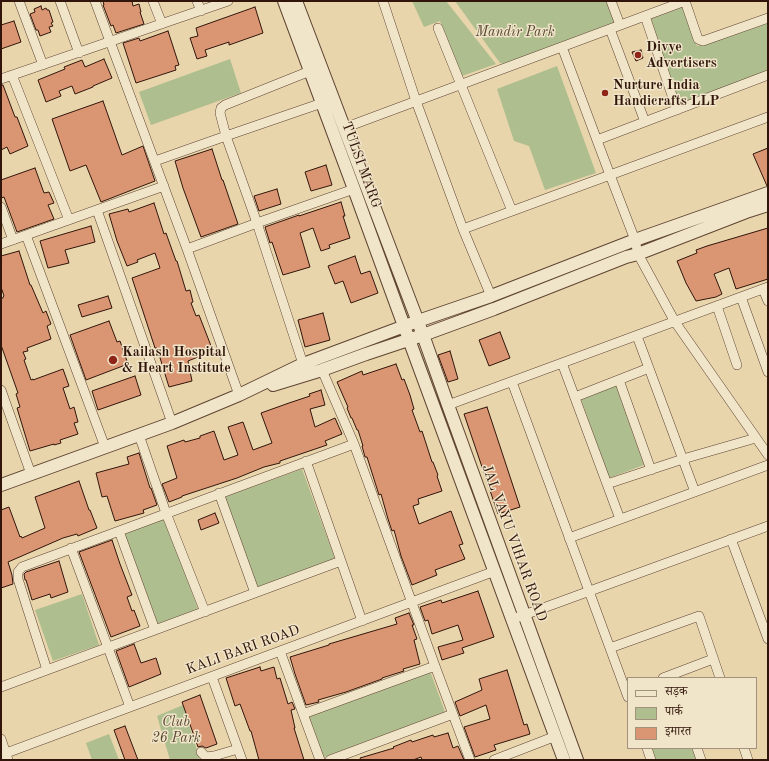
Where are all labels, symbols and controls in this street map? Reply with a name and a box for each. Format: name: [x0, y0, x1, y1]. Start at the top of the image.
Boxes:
park label: Mandir Park: [476, 24, 554, 40]
place label: Divye Advertisers: [646, 39, 717, 72]
marker: Divye Advertisers: [633, 50, 643, 60]
place label: Nurture India Handicrafts LLP: [613, 77, 719, 110]
marker: Nurture India Handicrafts LLP: [600, 88, 610, 98]
street label: TULSI MARG: [338, 119, 384, 211]
place label: Kailash Hospital & Heart Institute: [122, 344, 231, 376]
marker: Kailash Hospital & Heart Institute: [107, 354, 119, 366]
street label: JAL VAYU VIHAR ROAD: [478, 462, 550, 624]
street label: KALI BARI ROAD: [184, 622, 302, 678]
legend: [627, 677, 757, 749]
text: सड़क: [665, 686, 688, 698]
text: पार्क: [665, 706, 683, 718]
park label: Club 26 Park: [151, 714, 201, 746]
text: इमारत: [665, 726, 691, 738]

